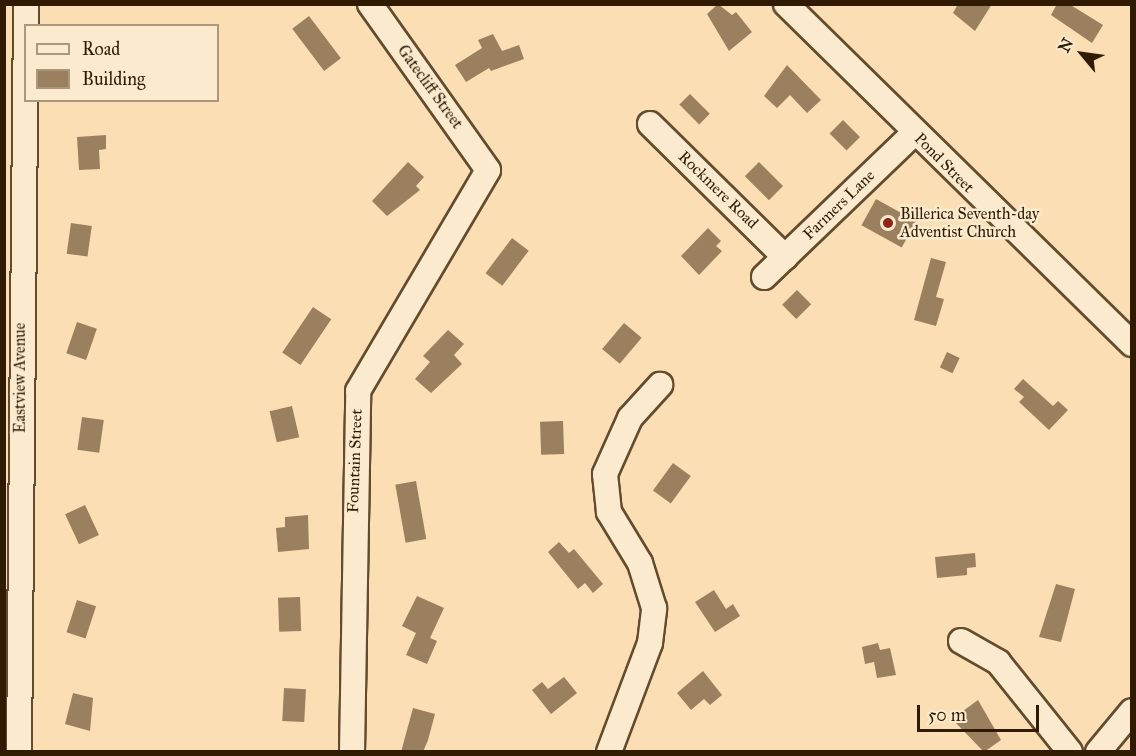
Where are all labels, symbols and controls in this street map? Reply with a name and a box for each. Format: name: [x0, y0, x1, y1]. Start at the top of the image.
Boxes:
legend: [24, 24, 219, 102]
north arrow: [1052, 24, 1112, 84]
text: N: [1054, 34, 1077, 56]
text: Road: [82, 38, 120, 60]
street label: Gatecliff Street: [393, 41, 467, 133]
text: Building: [82, 68, 145, 90]
street label: Pond Street: [910, 129, 978, 197]
street label: Rockmere Road: [674, 147, 762, 233]
street label: Farmers Lane: [799, 166, 879, 244]
place label: Billerica Seventh-day Adventist Church: [900, 204, 1039, 242]
marker: Billerica Seventh-day Adventist Church: [881, 216, 895, 230]
street label: Eastview Avenue: [10, 323, 30, 433]
street label: Fountain Street: [344, 409, 366, 513]
scale bar: [920, 693, 1042, 731]
text: 50 m: [928, 704, 966, 726]

